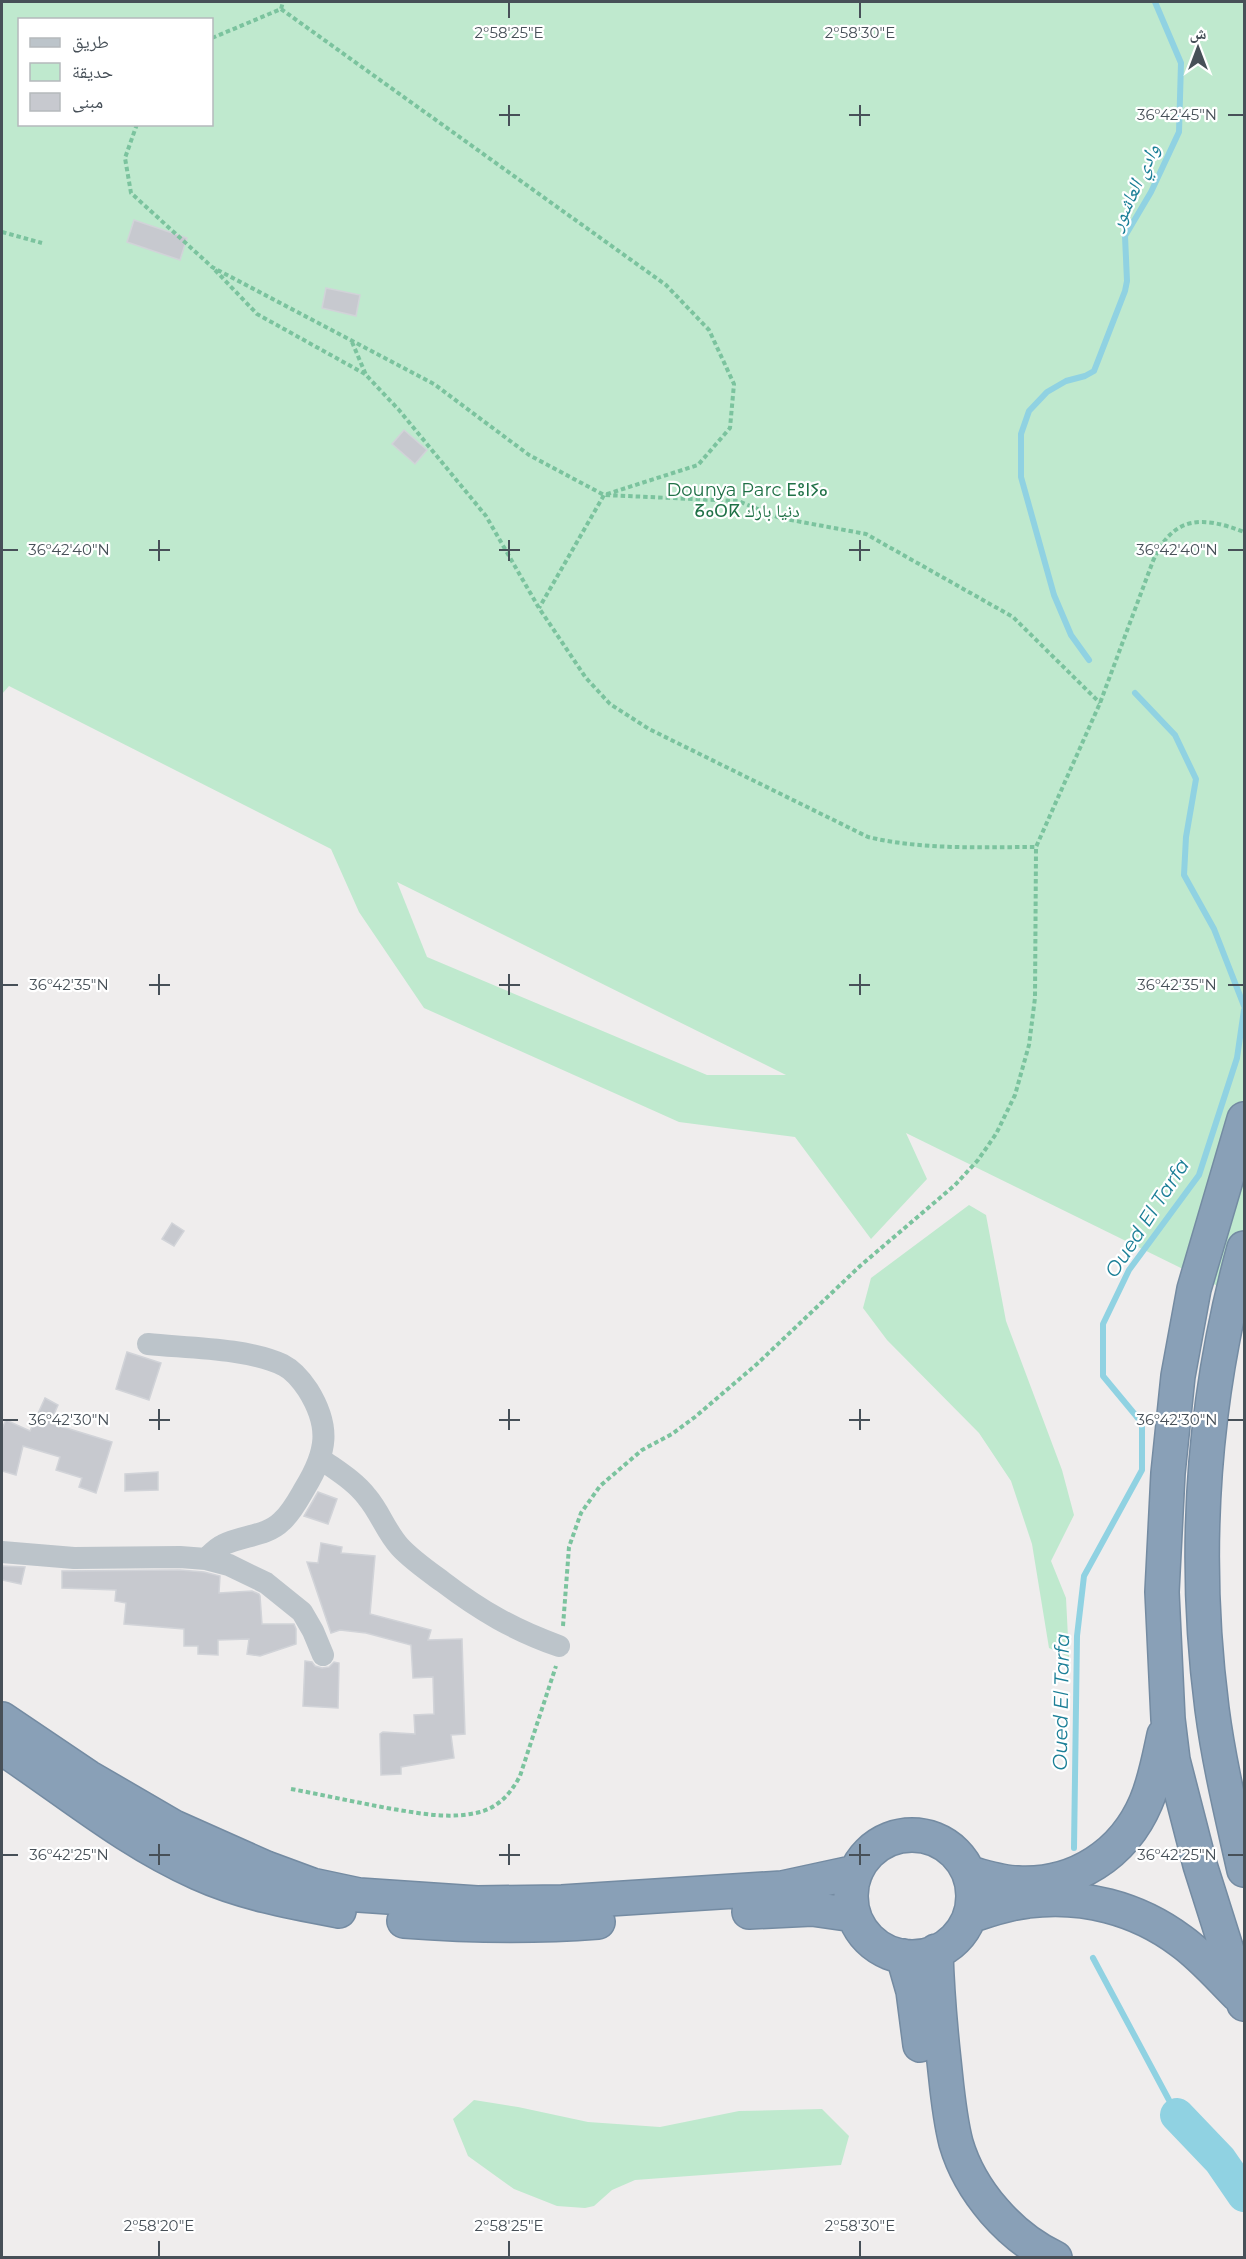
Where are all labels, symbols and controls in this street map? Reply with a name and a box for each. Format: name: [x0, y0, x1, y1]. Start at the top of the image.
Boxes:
legend: [18, 18, 213, 126]
north arrow: [1168, 18, 1228, 78]
text: 2°58'25"E: [474, 23, 544, 42]
text: 2°58'30"E: [825, 23, 895, 42]
text: ش: [1190, 24, 1207, 43]
text: طريق: [72, 31, 109, 53]
text: حديقة: [72, 61, 113, 83]
text: مبنى: [72, 91, 103, 113]
text: 36°42'45"N: [1137, 105, 1217, 124]
water label: وادي العاشور: [1103, 140, 1168, 238]
park label: Dounya Parc ⴹⵓⵏⵢⴰ ⵒⴰⵔⴽ دنيا بارك: [666, 479, 828, 522]
text: 36°42'40"N: [28, 540, 110, 559]
text: 36°42'40"N: [1136, 540, 1218, 559]
text: 36°42'35"N: [29, 975, 109, 994]
text: 36°42'35"N: [1137, 975, 1217, 994]
water label: Oued El Tarfa: [1100, 1154, 1194, 1282]
text: 36°42'30"N: [29, 1410, 109, 1429]
text: 36°42'30"N: [1137, 1410, 1217, 1429]
water label: Oued El Tarfa: [1048, 1633, 1074, 1771]
text: 36°42'25"N: [29, 1845, 109, 1864]
text: 36°42'25"N: [1137, 1845, 1217, 1864]
text: 2°58'20"E: [124, 2216, 194, 2235]
text: 2°58'25"E: [474, 2216, 544, 2235]
text: 2°58'30"E: [825, 2216, 895, 2235]

